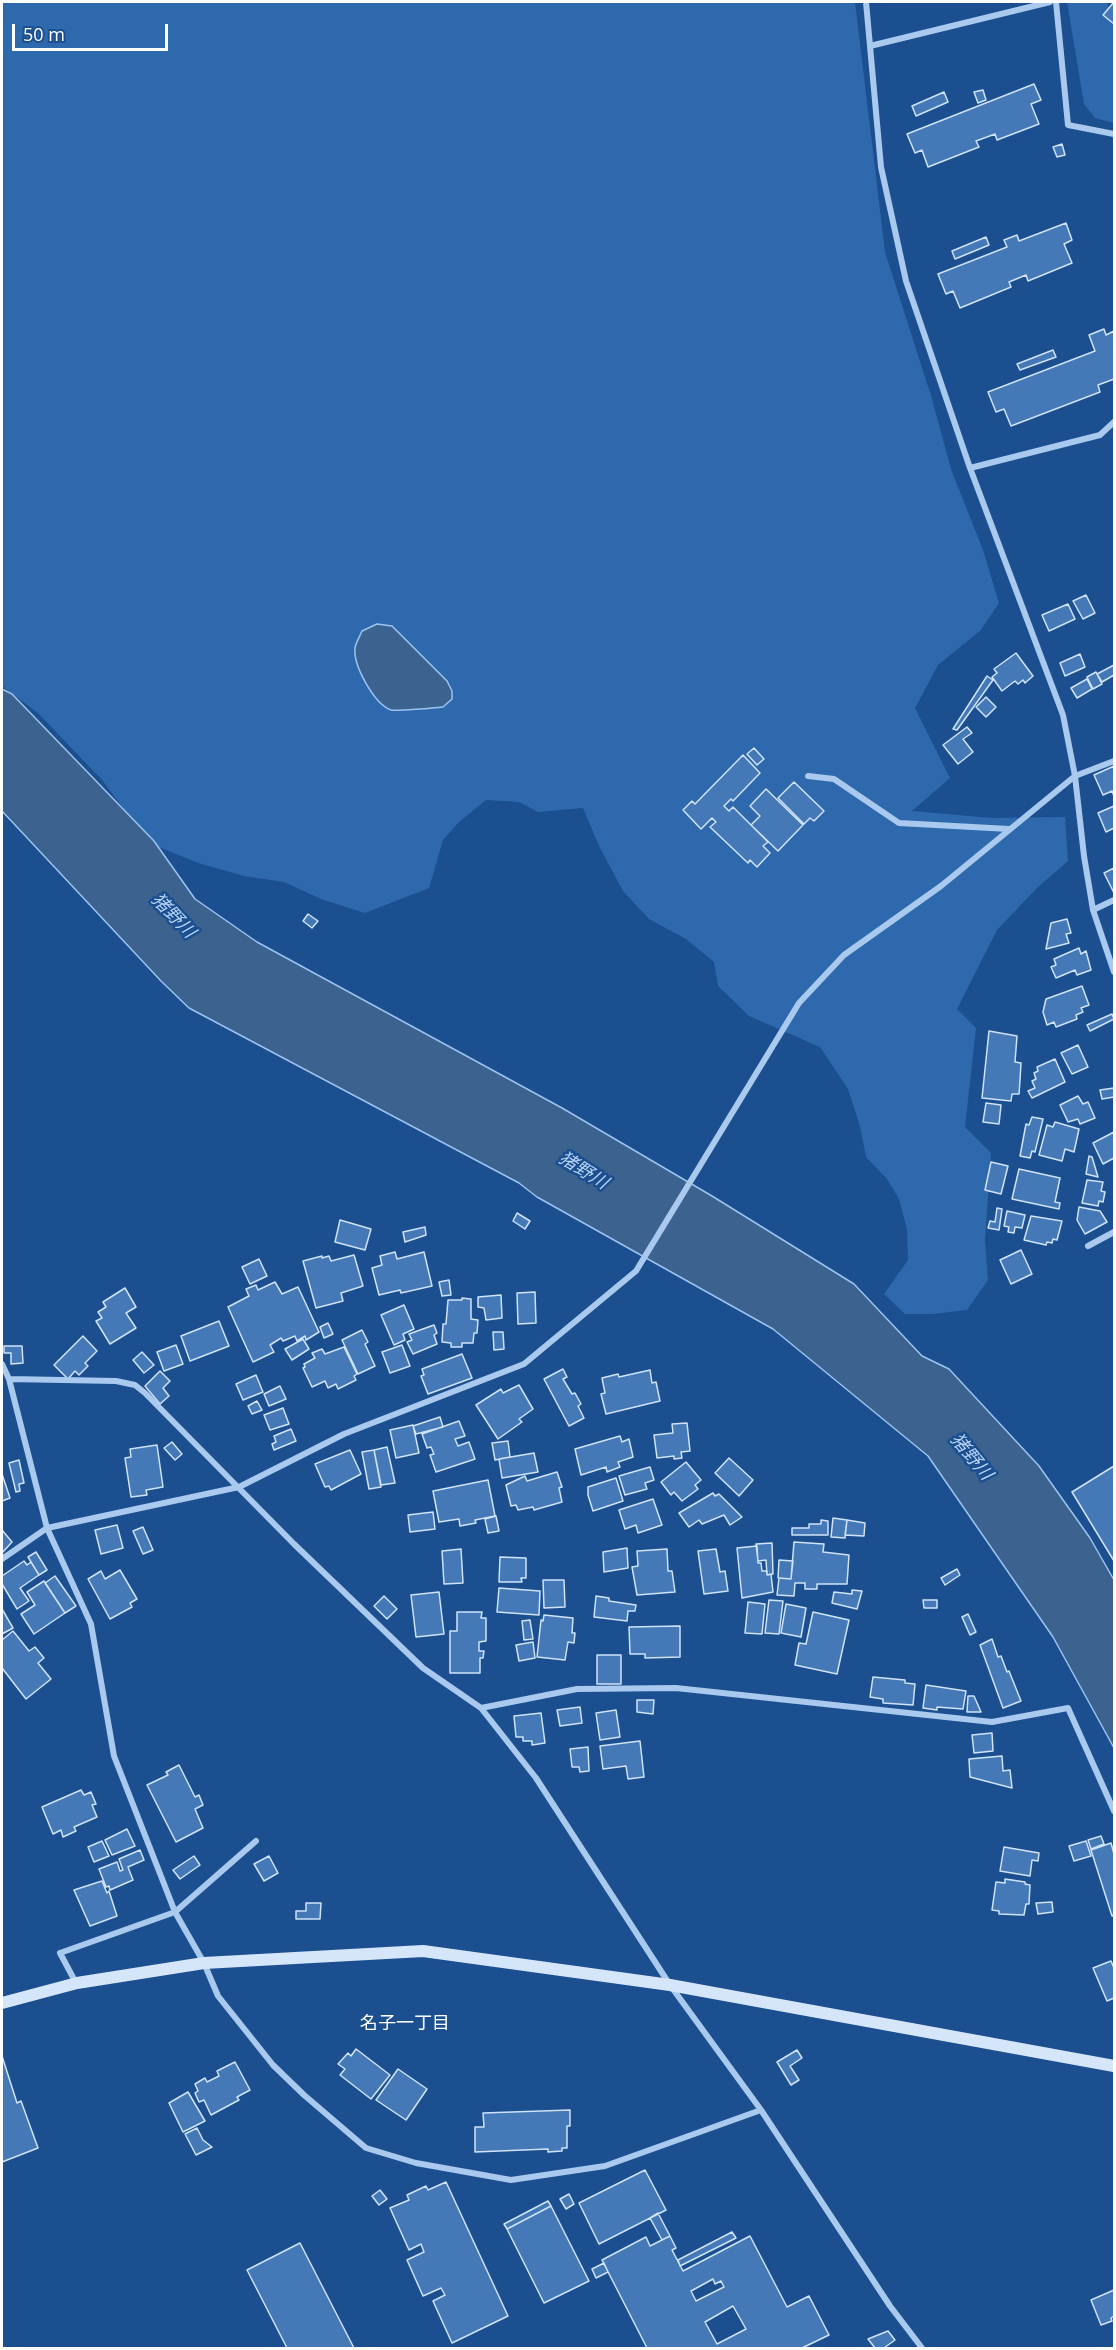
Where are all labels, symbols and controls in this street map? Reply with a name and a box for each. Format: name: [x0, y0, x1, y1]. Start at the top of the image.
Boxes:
scale bar: [15, 12, 171, 50]
text: 50 m: [23, 22, 65, 46]
water label: 猪野川: [146, 889, 200, 943]
water label: 猪野川: [554, 1148, 612, 1194]
water label: 猪野川: [945, 1429, 997, 1485]
district label: 名子一丁目: [360, 2013, 450, 2035]

